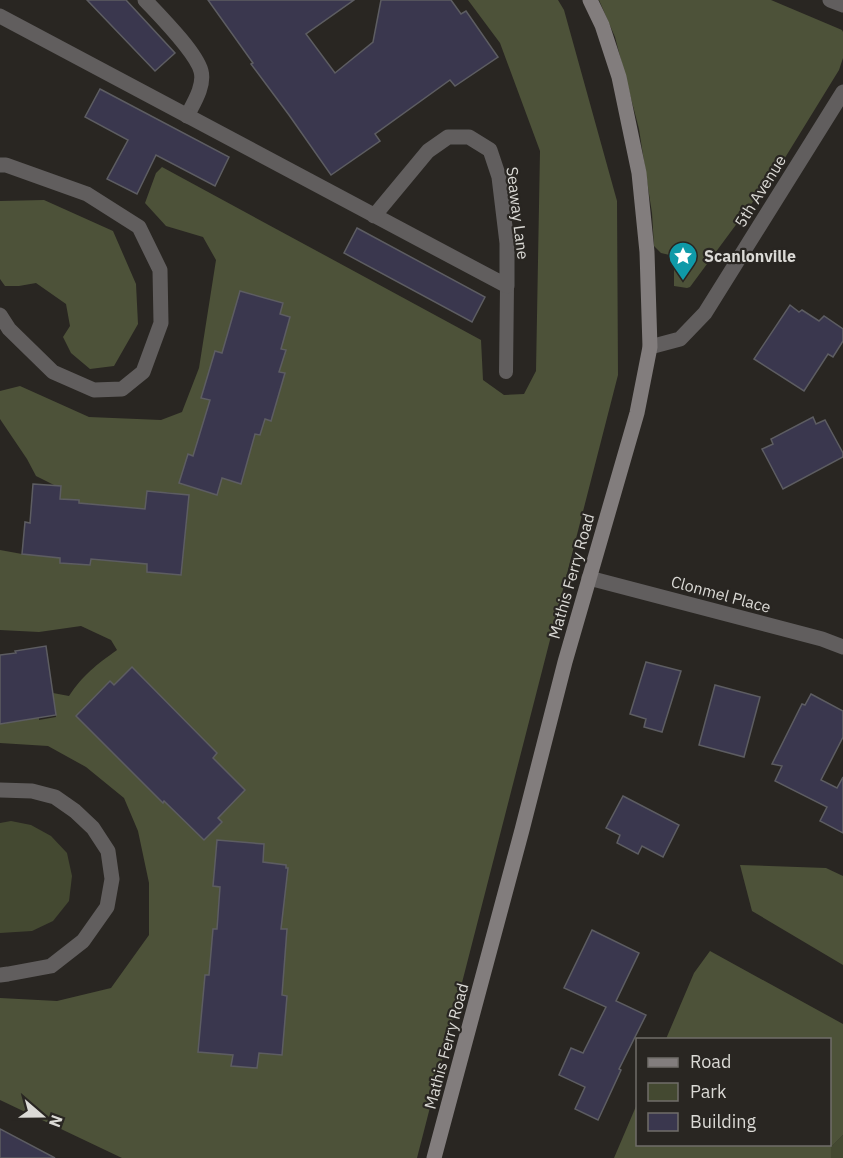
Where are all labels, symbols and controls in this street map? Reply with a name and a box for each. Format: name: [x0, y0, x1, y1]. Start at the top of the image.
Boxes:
street label: 5th Avenue: [730, 151, 790, 231]
street label: Seaway Lane: [502, 165, 534, 261]
place icon: Scanlonville: [667, 240, 699, 282]
place label: Scanlonville: [704, 246, 796, 266]
street label: Mathis Ferry Road: [544, 511, 598, 641]
street label: Clonmel Place: [669, 571, 773, 617]
street label: Mathis Ferry Road: [420, 981, 472, 1111]
legend: [636, 1038, 831, 1146]
text: Road: [690, 1050, 731, 1073]
text: Park: [690, 1080, 727, 1103]
north arrow: [12, 1086, 72, 1146]
text: Building: [690, 1110, 757, 1133]
text: N: [45, 1112, 67, 1130]

